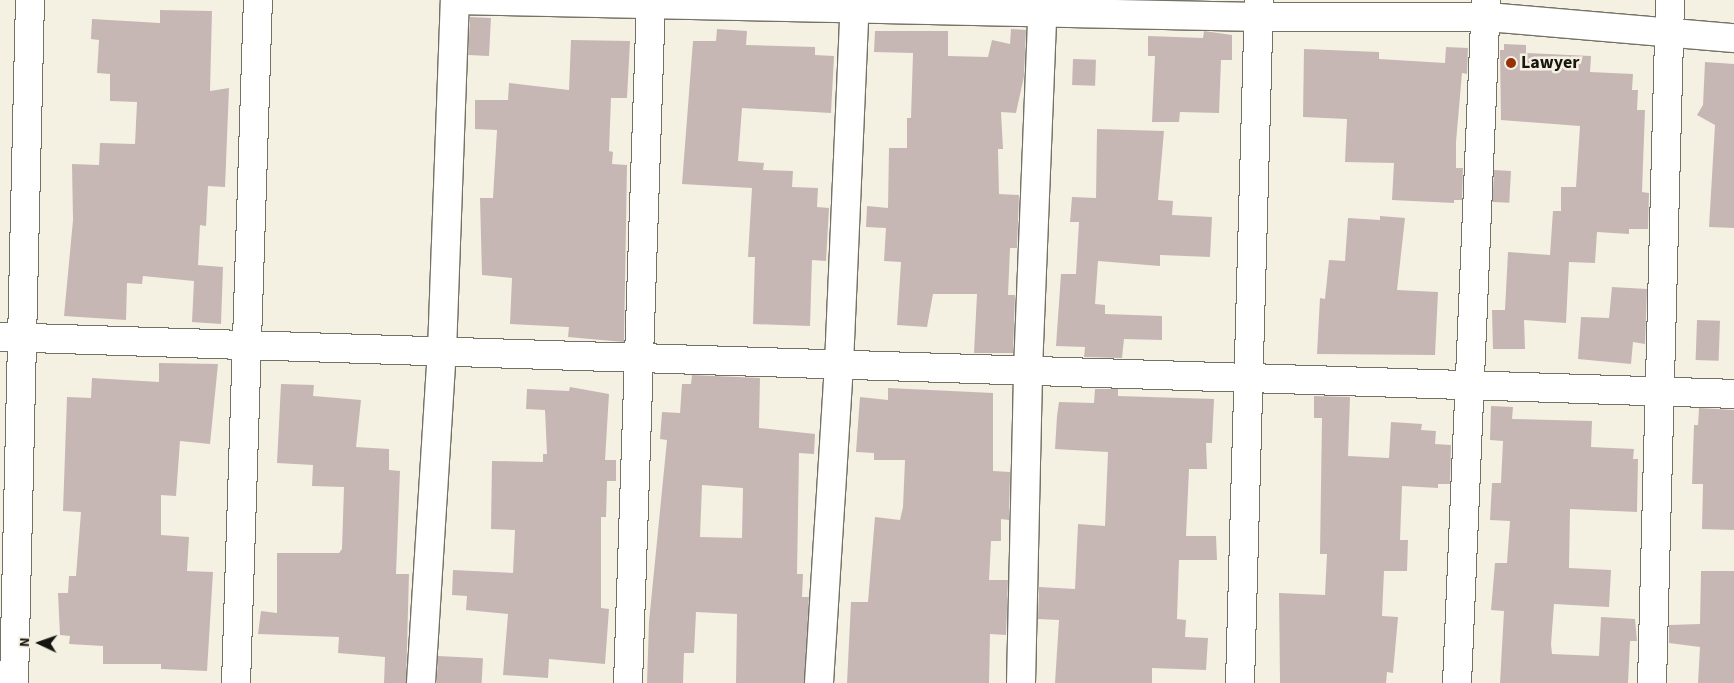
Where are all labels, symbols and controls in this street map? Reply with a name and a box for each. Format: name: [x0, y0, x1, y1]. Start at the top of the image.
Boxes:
place label: Lawyer: [1521, 52, 1579, 74]
marker: Lawyer: [1505, 57, 1517, 69]
north arrow: [15, 618, 65, 668]
text: N: [15, 637, 35, 647]

